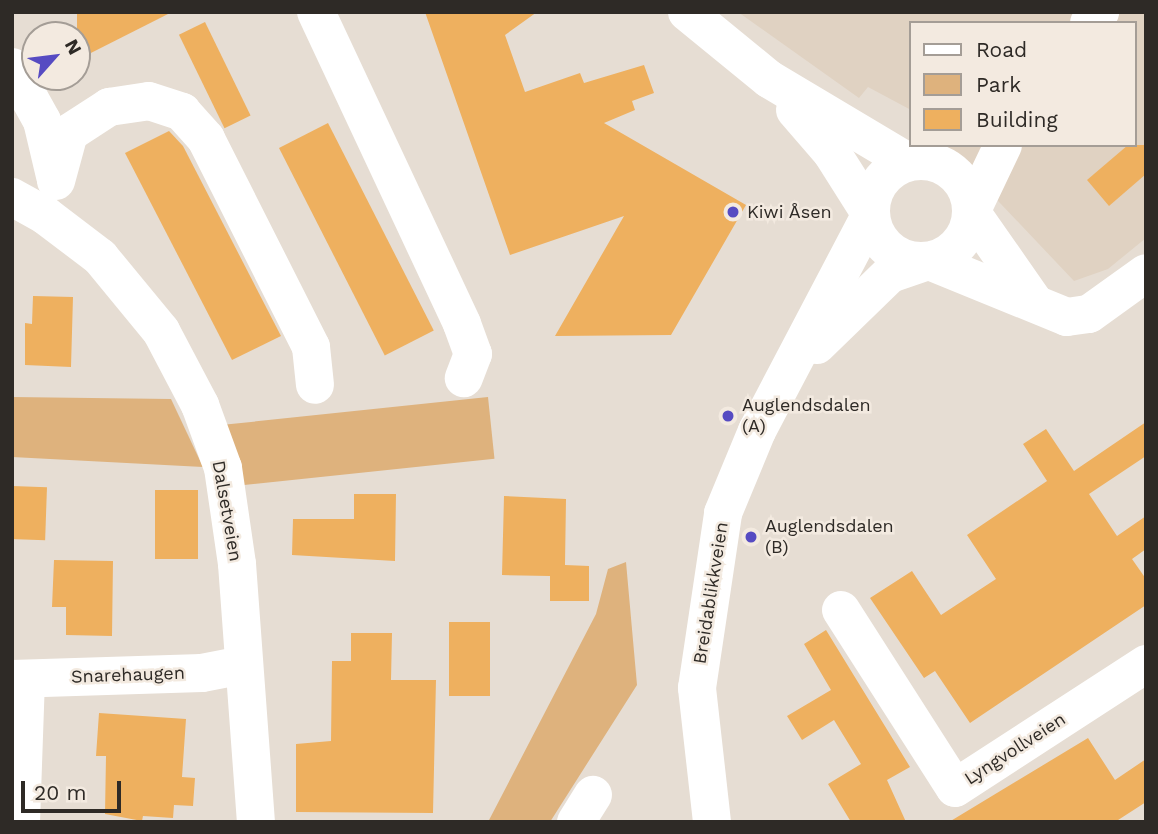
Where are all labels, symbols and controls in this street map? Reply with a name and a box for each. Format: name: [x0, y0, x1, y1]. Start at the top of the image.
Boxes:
north arrow: [21, 21, 91, 91]
legend: [909, 21, 1137, 147]
text: N: [60, 35, 87, 58]
text: Road: [976, 37, 1027, 62]
text: Park: [976, 72, 1021, 97]
text: Building: [976, 107, 1058, 132]
place label: Kiwi Åsen: [747, 201, 832, 223]
marker: Kiwi Åsen: [725, 204, 741, 220]
place label: Auglendsdalen (A): [742, 395, 871, 438]
marker: Auglendsdalen (A): [720, 408, 736, 424]
street label: Dalsetveien: [208, 459, 246, 563]
place label: Auglendsdalen (B): [765, 516, 894, 558]
street label: Breidablikkveien: [689, 520, 733, 666]
marker: Auglendsdalen (B): [743, 529, 759, 545]
street label: Snarehaugen: [71, 662, 185, 688]
street label: Lyngvollveien: [960, 708, 1070, 790]
scale bar: [24, 768, 124, 812]
text: 20 m: [34, 780, 86, 805]

